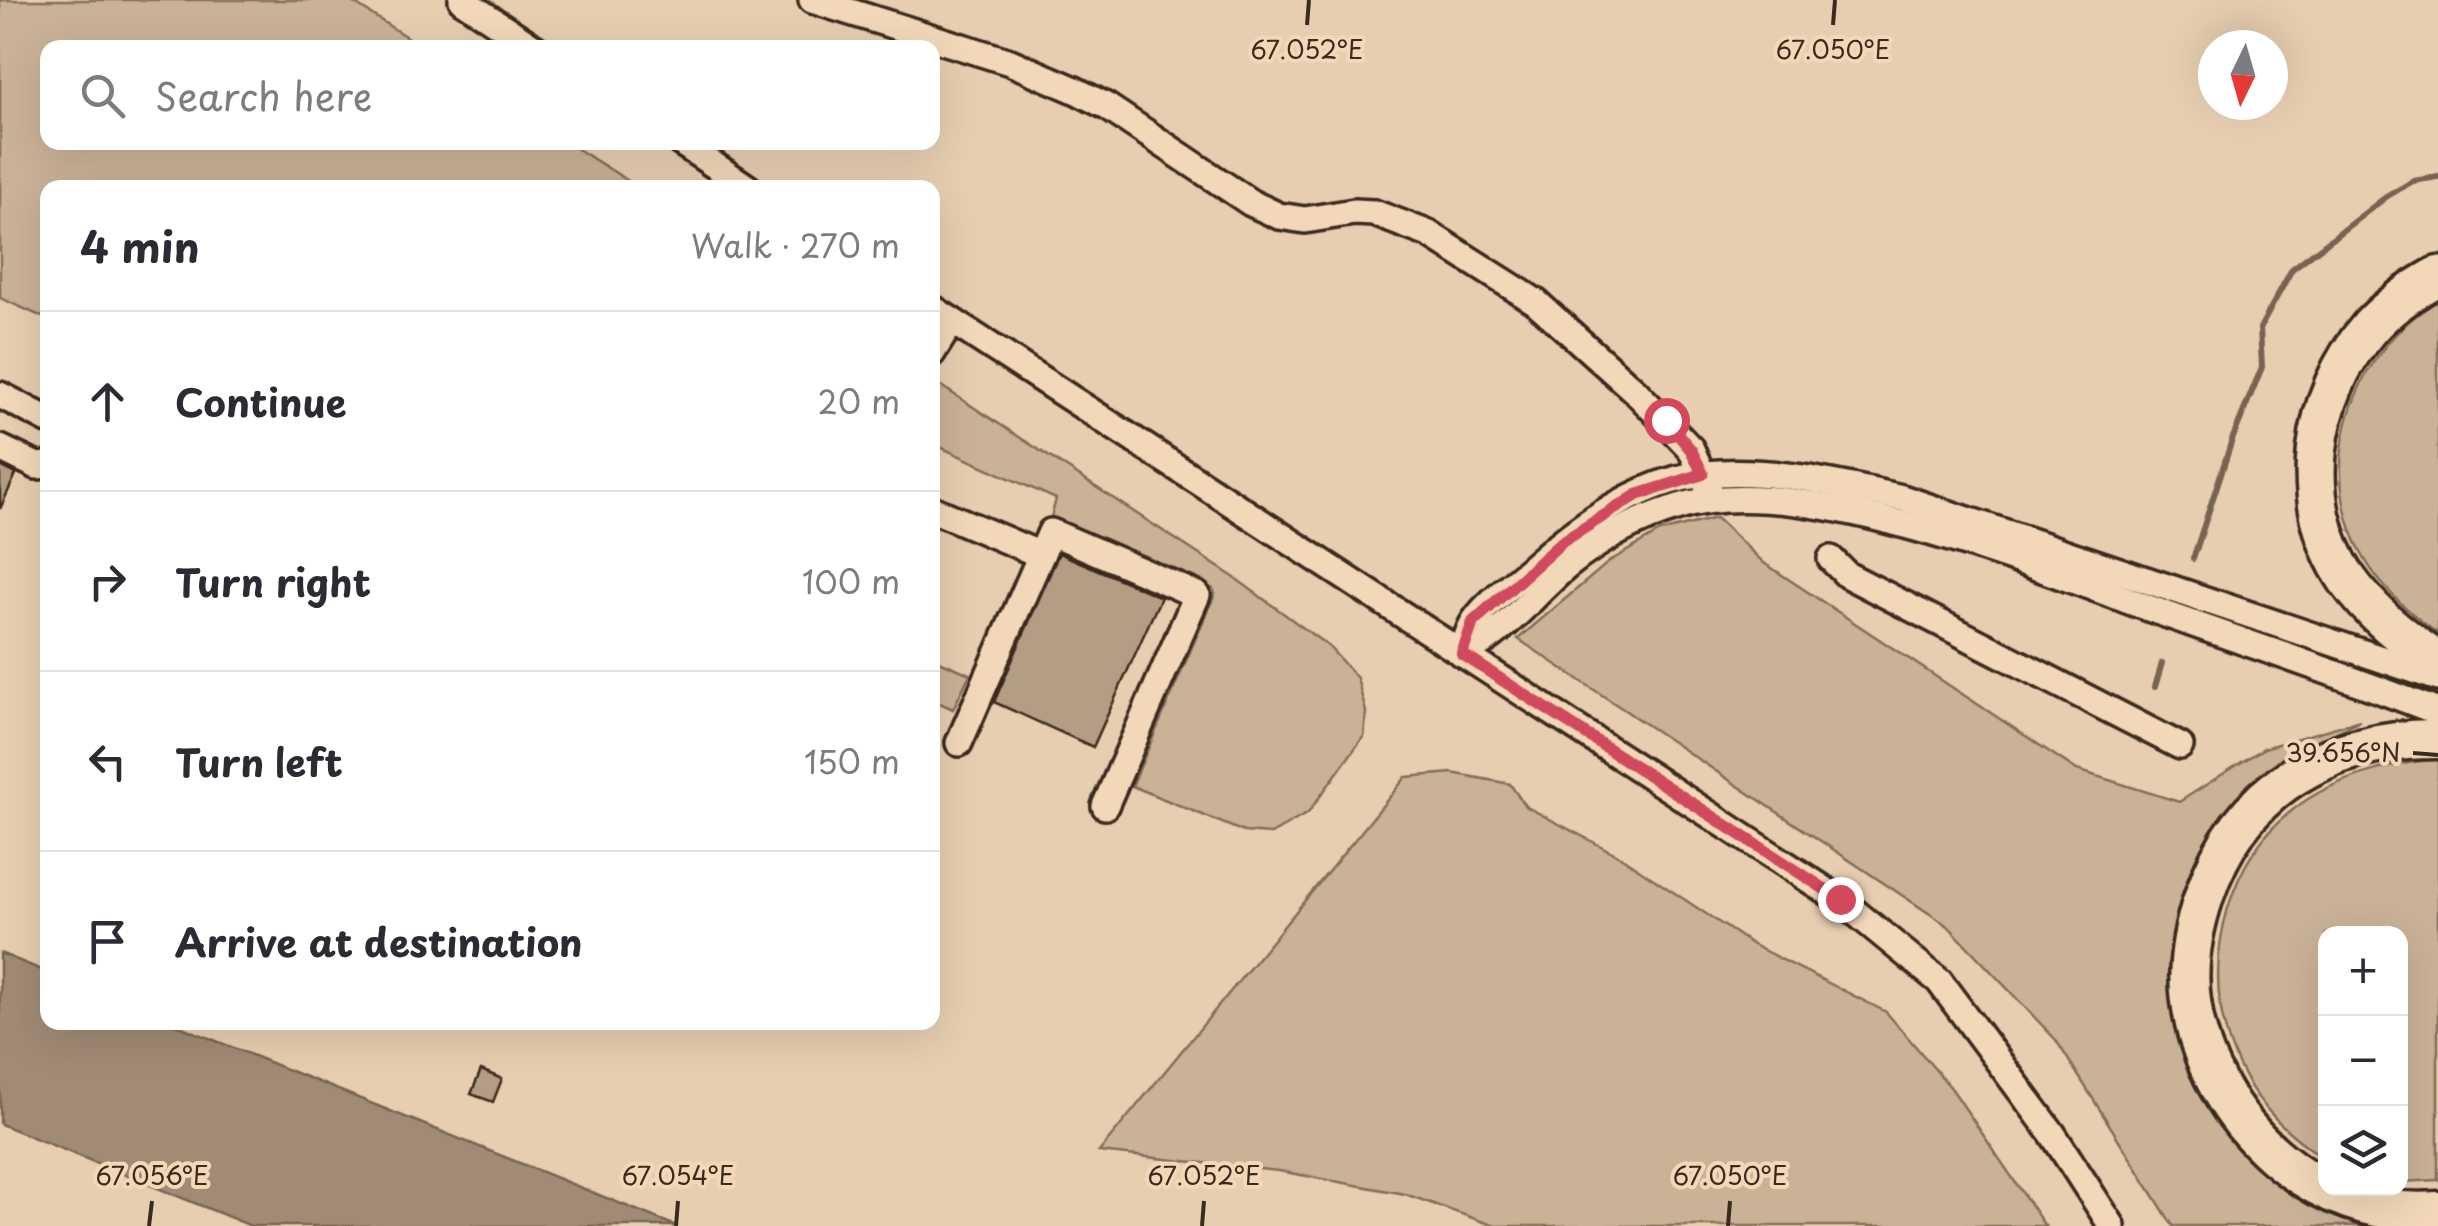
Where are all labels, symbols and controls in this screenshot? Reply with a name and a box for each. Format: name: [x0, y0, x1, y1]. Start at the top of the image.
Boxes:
text: 67.052°E: [1251, 30, 1363, 68]
text: 67.050°E: [1776, 30, 1890, 68]
north arrow: [2198, 30, 2288, 120]
search box: [40, 40, 940, 150]
text: Search here: [155, 67, 372, 124]
icon: search: [75, 68, 130, 123]
text: 4 min: [80, 214, 200, 277]
text: Walk · 270 m: [691, 221, 900, 269]
text: Continue: [175, 373, 346, 430]
icon: ahead: [80, 374, 135, 429]
text: 20 m: [818, 377, 900, 425]
route start: [1644, 398, 1690, 444]
text: Turn right: [175, 553, 371, 610]
icon: right: [80, 554, 135, 609]
text: 100 m: [802, 557, 900, 605]
text: Turn left: [175, 733, 343, 790]
text: 39.656°N: [2285, 733, 2401, 771]
icon: left: [80, 734, 135, 789]
text: 150 m: [804, 737, 900, 785]
route end: [1818, 877, 1864, 923]
text: Arrive at destination: [175, 913, 583, 970]
icon: arrive: [80, 914, 135, 969]
map controls: [2318, 926, 2408, 1196]
button: +: [2318, 926, 2408, 1016]
button: −: [2318, 1016, 2408, 1106]
button: layers: [2318, 1106, 2408, 1196]
text: 67.056°E: [96, 1156, 208, 1194]
text: 67.054°E: [622, 1156, 734, 1194]
text: 67.052°E: [1148, 1156, 1260, 1194]
text: 67.050°E: [1673, 1156, 1787, 1194]

